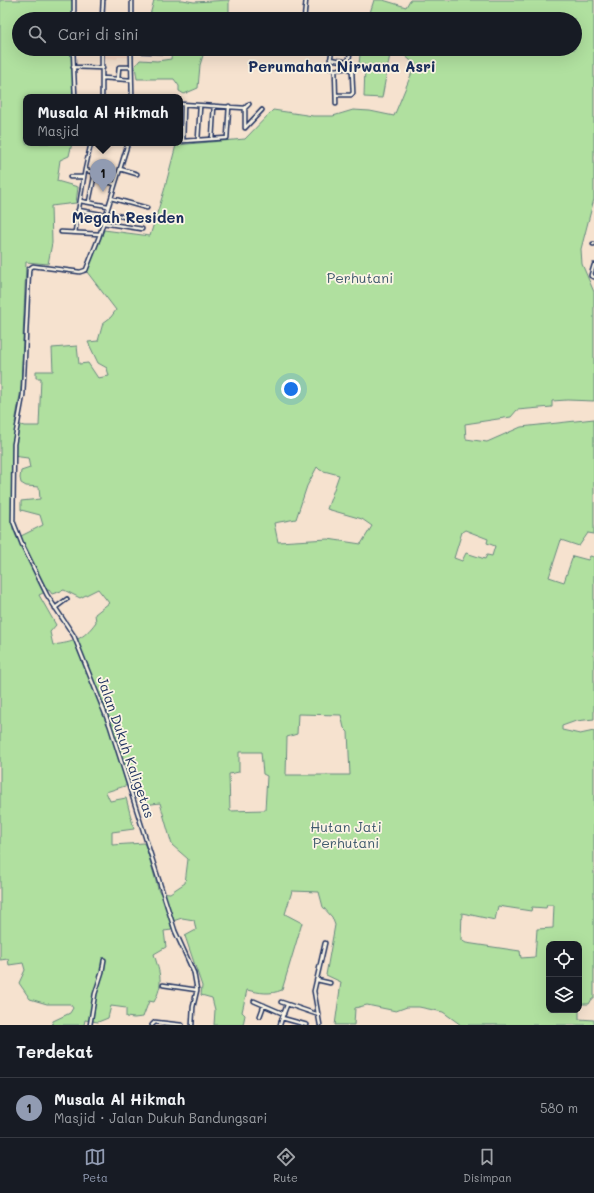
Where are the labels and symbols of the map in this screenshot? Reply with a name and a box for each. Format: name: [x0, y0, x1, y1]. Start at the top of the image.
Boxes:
district label: Perumahan Nirwana Asri: [248, 56, 436, 76]
pin: 1: [90, 159, 116, 192]
district label: Megah Residen: [72, 207, 184, 227]
park label: Perhutani: [327, 268, 393, 287]
your location: [281, 379, 301, 399]
street label: Jalan Dukuh Kaligetas: [93, 673, 160, 820]
park label: Hutan Jati Perhutani: [310, 817, 382, 852]

